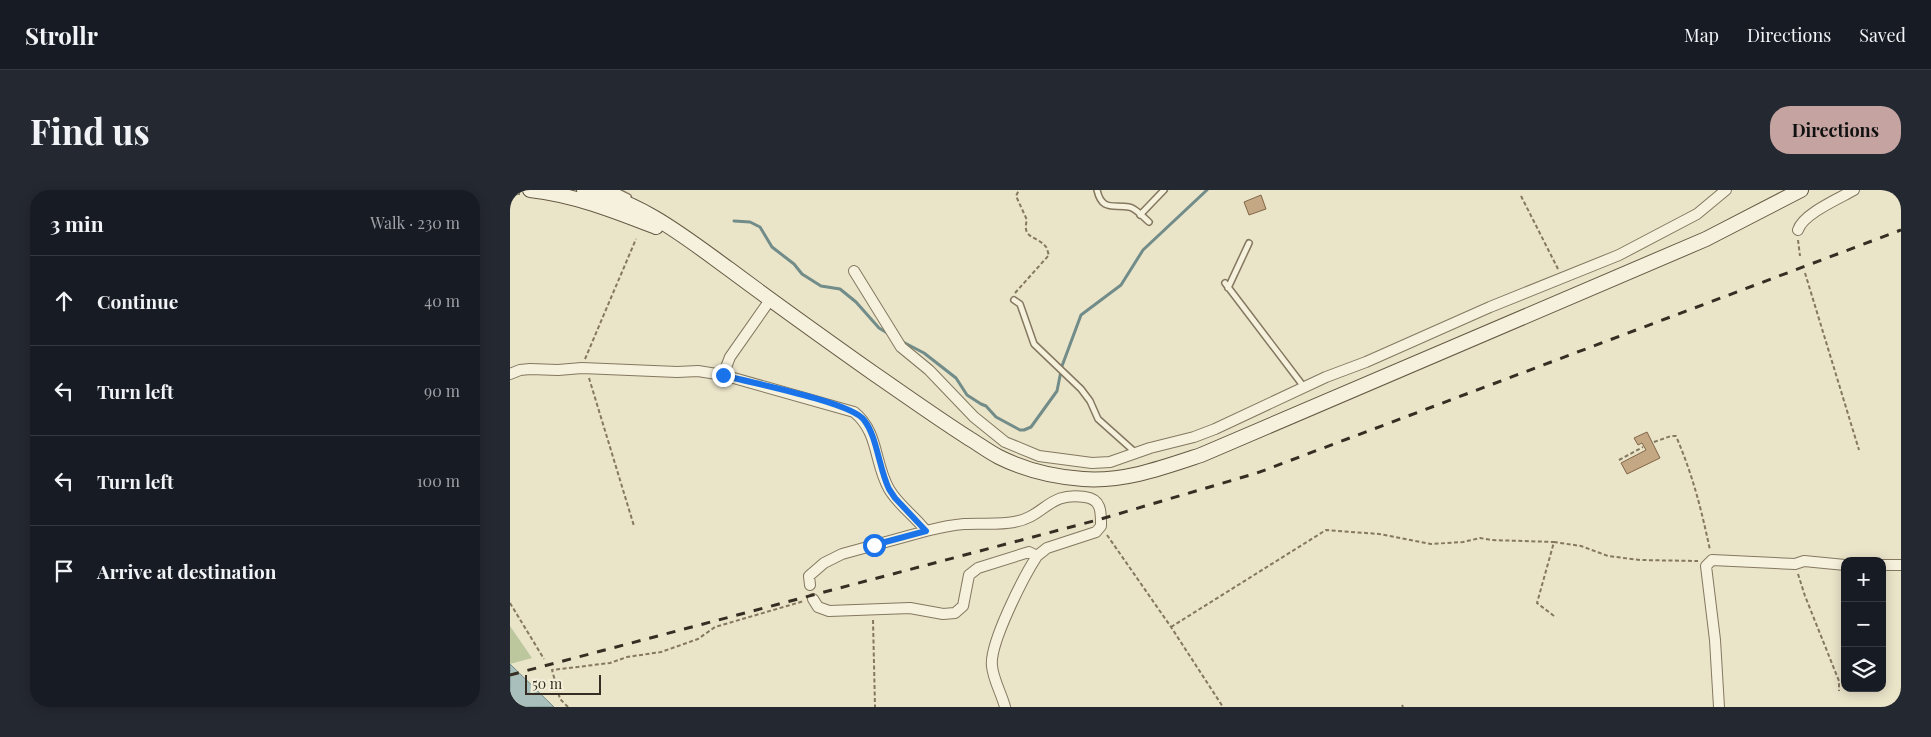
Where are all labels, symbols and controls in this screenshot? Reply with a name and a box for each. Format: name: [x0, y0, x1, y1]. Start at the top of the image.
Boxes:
text: Strollr: [25, 19, 98, 51]
text: Map: [1684, 23, 1719, 47]
text: Directions: [1747, 23, 1831, 47]
text: Saved: [1859, 23, 1906, 47]
button: Directions: [1770, 106, 1901, 154]
text: Find us: [30, 107, 150, 154]
text: 3 min: [50, 209, 104, 237]
text: Walk · 230 m: [370, 212, 460, 233]
icon: ahead: [50, 287, 78, 315]
text: Continue: [97, 288, 178, 314]
text: 40 m: [424, 290, 460, 311]
route end: [712, 364, 735, 387]
icon: left: [50, 377, 78, 405]
text: Turn left: [97, 378, 174, 404]
text: 90 m: [424, 380, 460, 401]
icon: left: [50, 467, 78, 495]
text: Turn left: [97, 468, 174, 494]
text: 100 m: [417, 470, 460, 491]
route start: [863, 534, 886, 557]
icon: arrive: [50, 557, 78, 585]
map controls: [1841, 557, 1886, 692]
button: +: [1841, 557, 1886, 602]
text: Arrive at destination: [97, 558, 277, 584]
button: −: [1841, 602, 1886, 647]
button: layers: [1841, 647, 1886, 692]
scale bar: [525, 672, 601, 695]
text: 50 m: [532, 674, 562, 693]

